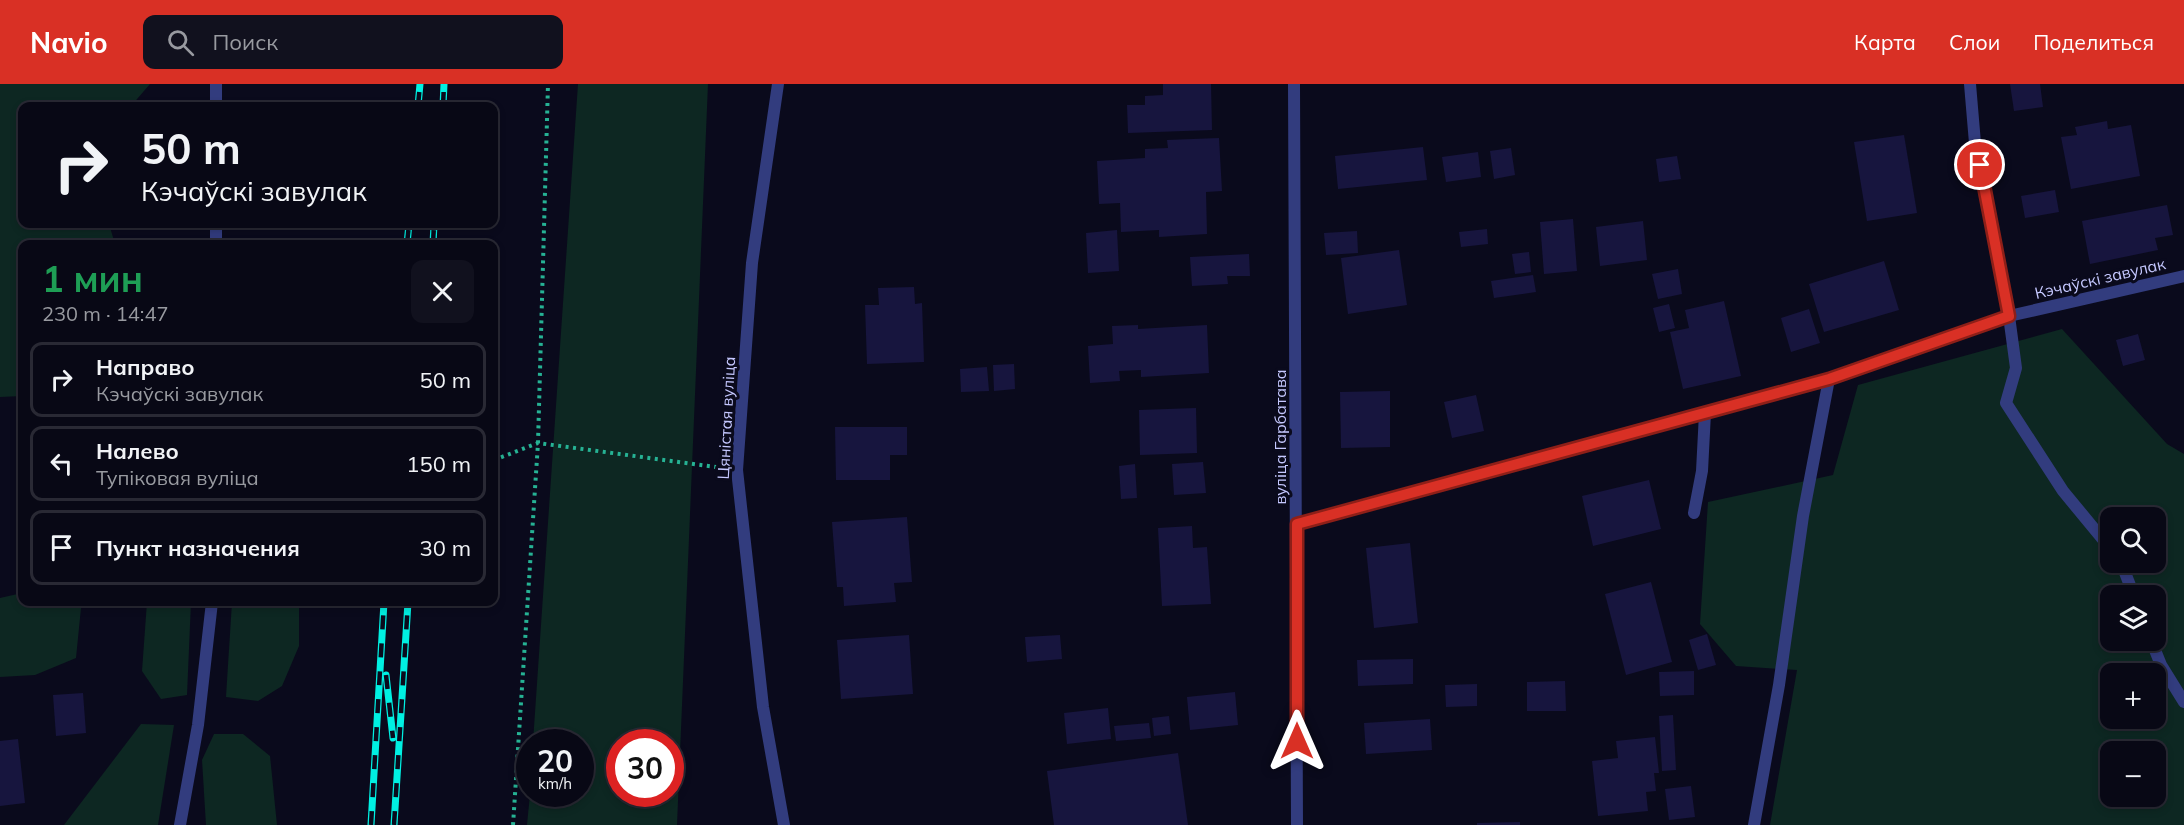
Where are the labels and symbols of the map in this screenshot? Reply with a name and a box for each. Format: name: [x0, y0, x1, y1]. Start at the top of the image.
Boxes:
pin: [1954, 139, 2005, 190]
street label: Кэчаўскі завулак: [2033, 253, 2168, 303]
street label: Цяністая вуліца: [713, 356, 739, 480]
street label: вуліца Гарбатава: [1270, 369, 1290, 505]
position arrow: [1265, 709, 1329, 773]
speed limit sign: 30: [606, 729, 684, 807]

